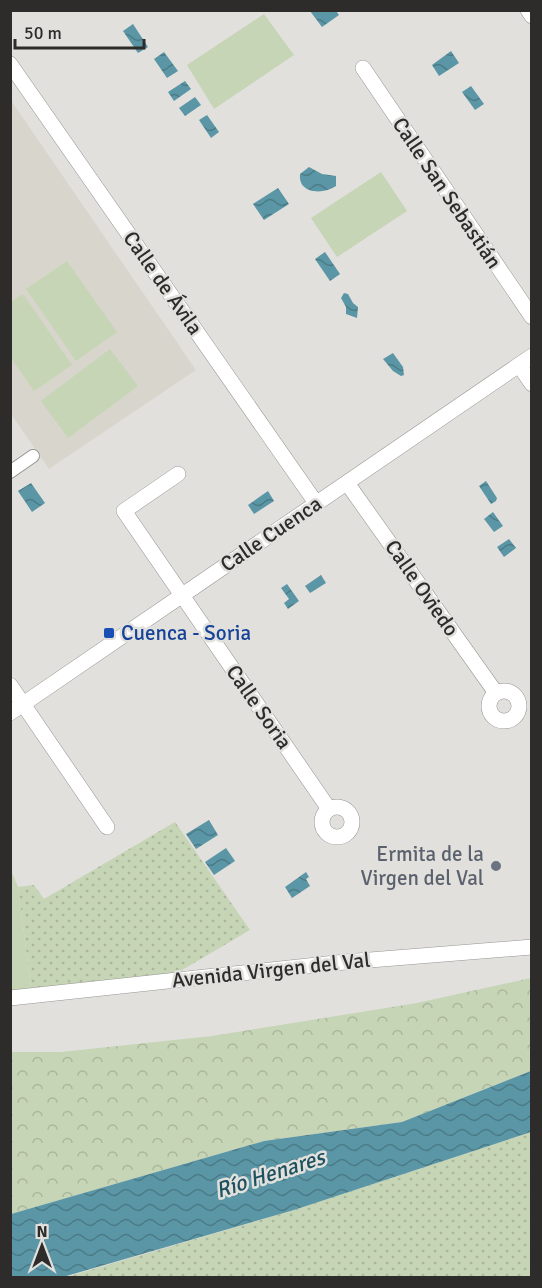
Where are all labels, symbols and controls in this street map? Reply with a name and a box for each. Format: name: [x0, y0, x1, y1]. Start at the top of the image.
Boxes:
scale bar: [15, 12, 144, 50]
text: 50 m: [24, 22, 62, 44]
street label: Calle San Sebastián: [387, 112, 507, 274]
street label: Calle de Ávila: [118, 226, 208, 340]
street label: Calle Cuenca: [215, 491, 327, 577]
street label: Calle Oviedo: [379, 535, 465, 641]
place label: Cuenca - Soria: [121, 620, 251, 646]
marker: Cuenca - Soria: [102, 626, 116, 640]
street label: Calle Soria: [220, 660, 298, 754]
place label: Ermita de la Virgen del Val: [361, 841, 484, 891]
marker: Ermita de la Virgen del Val: [489, 859, 503, 873]
street label: Avenida Virgen del Val: [171, 947, 371, 993]
water label: Río Henares: [212, 1142, 330, 1204]
north arrow: [12, 1216, 72, 1276]
text: N: [36, 1222, 48, 1242]

